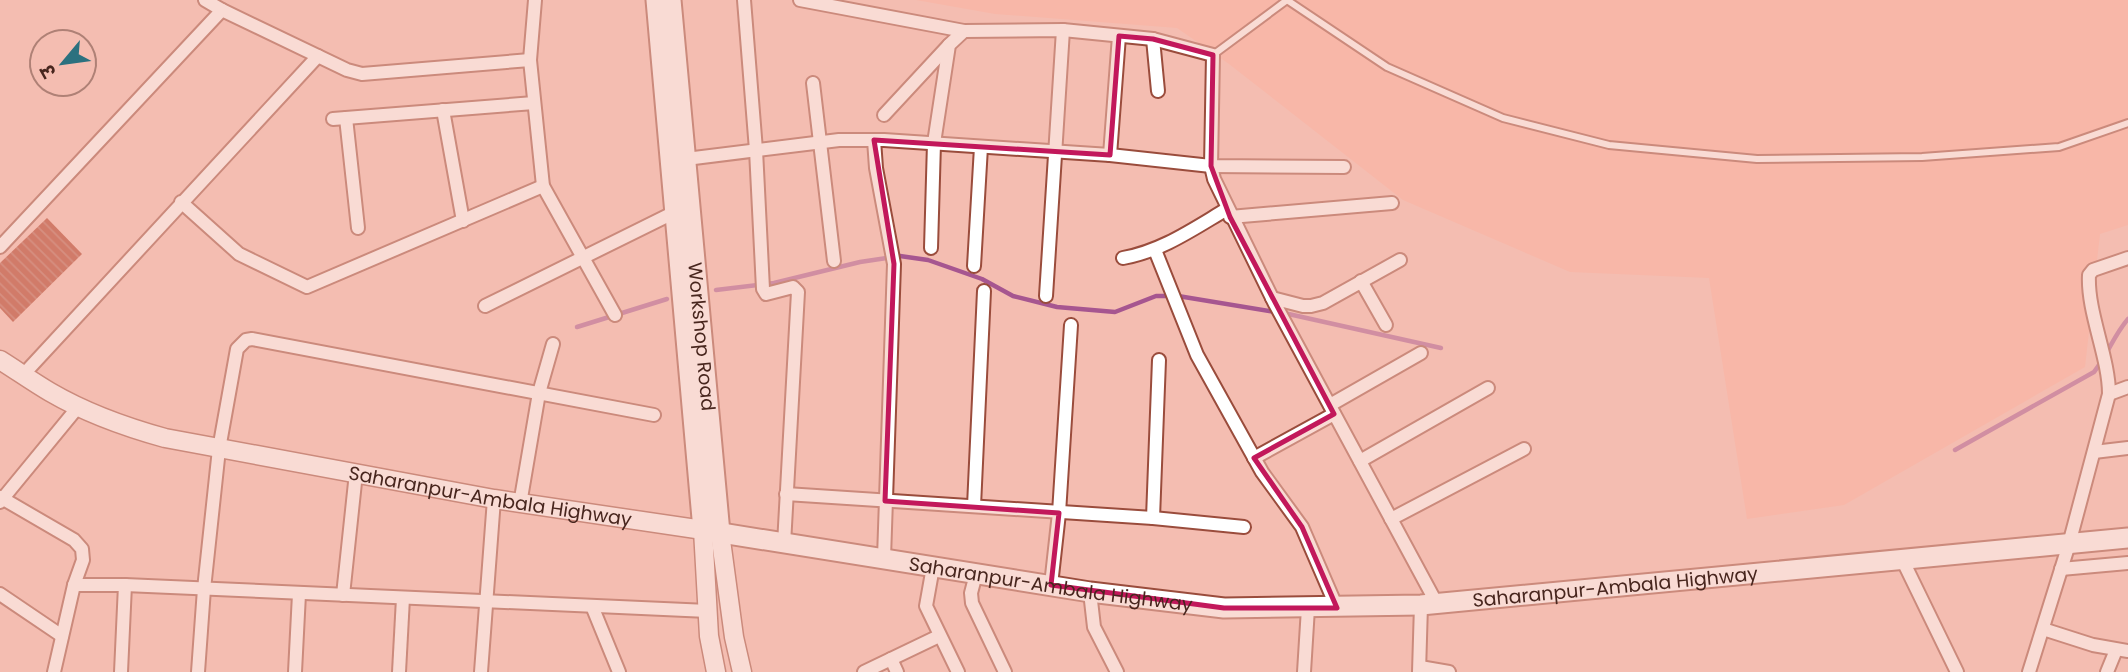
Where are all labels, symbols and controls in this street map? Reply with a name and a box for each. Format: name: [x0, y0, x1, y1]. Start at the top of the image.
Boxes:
north arrow: [28, 28, 98, 98]
text: उ: [34, 59, 63, 83]
street label: Workshop Road: [682, 261, 722, 412]
street label: Saharanpur-Ambala Highway: [347, 459, 634, 533]
street label: Saharanpur-Ambala Highway: [907, 550, 1194, 618]
street label: Saharanpur-Ambala Highway: [1471, 560, 1759, 614]

